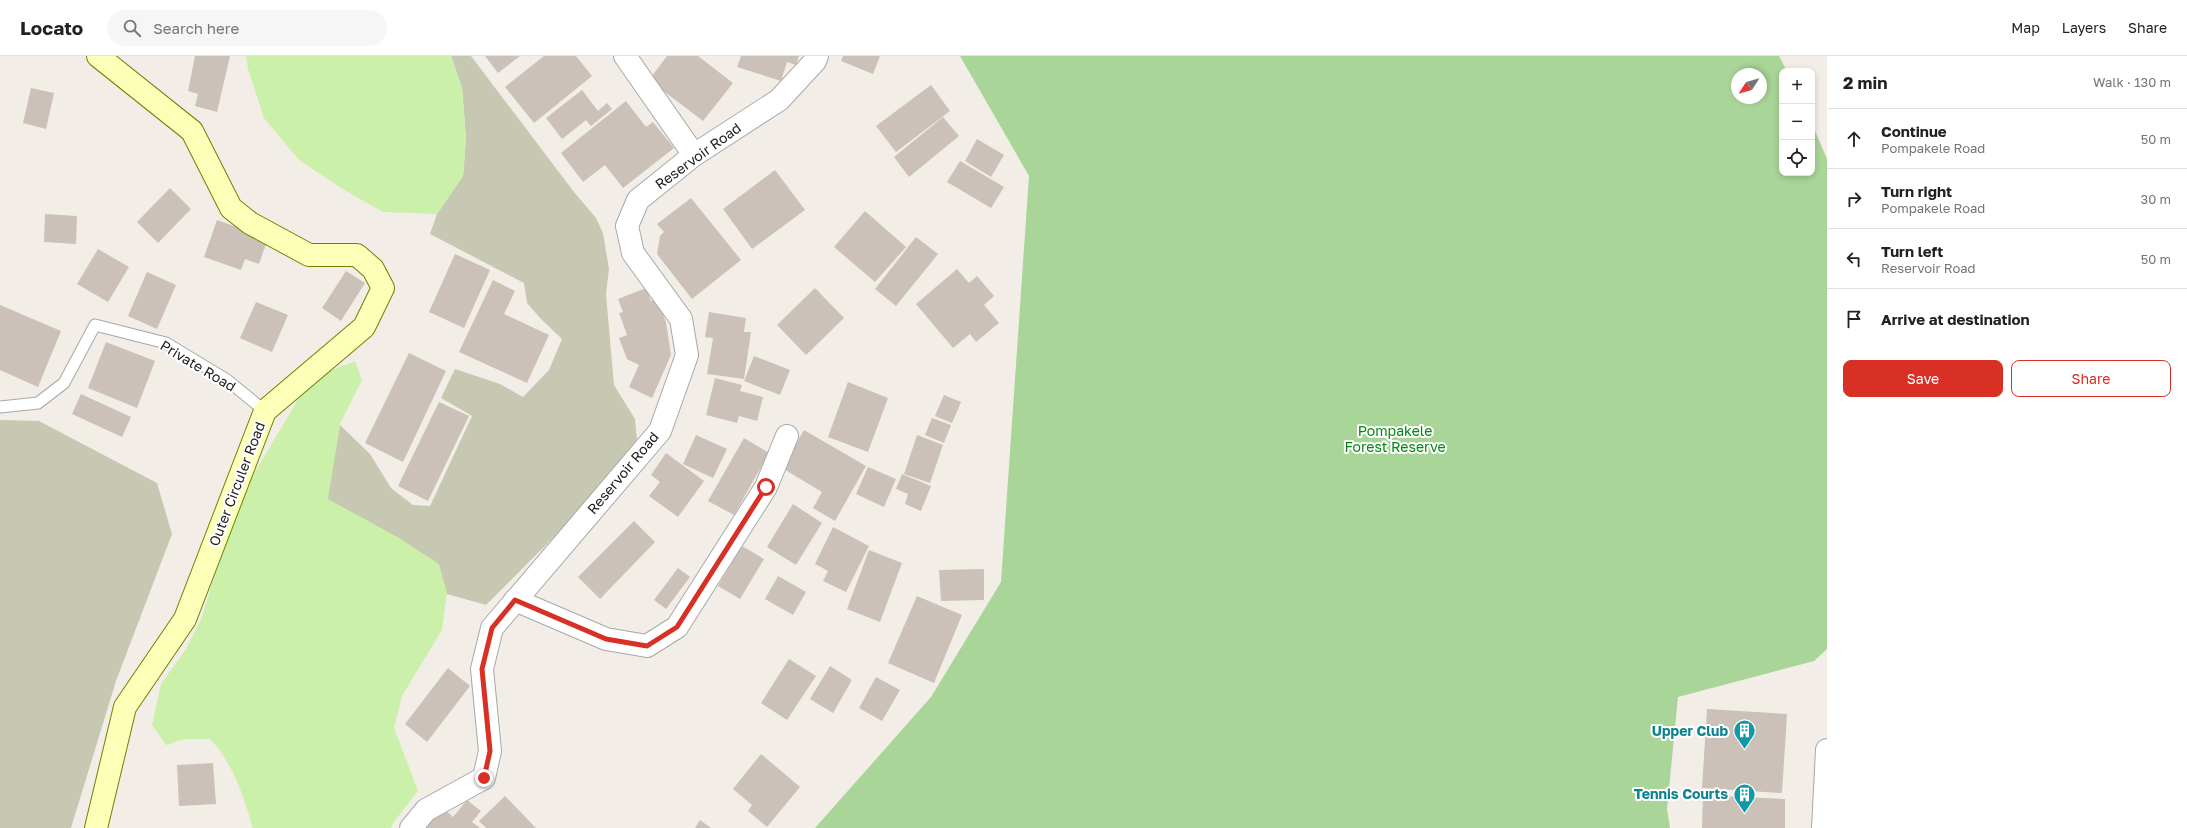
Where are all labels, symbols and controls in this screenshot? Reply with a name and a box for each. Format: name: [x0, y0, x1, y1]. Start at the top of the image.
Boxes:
search box: [107, 10, 387, 46]
text: Locato: [20, 16, 83, 39]
icon: search: [121, 17, 143, 39]
text: Search here: [153, 19, 239, 37]
text: Map: [2011, 19, 2040, 36]
text: Layers: [2062, 19, 2106, 36]
text: Share: [2128, 19, 2167, 36]
north arrow: [1731, 68, 1767, 104]
map controls: [1779, 68, 1815, 176]
button: +: [1779, 68, 1815, 104]
text: 2 min: [1843, 72, 1887, 93]
text: Walk · 130 m: [2093, 74, 2171, 90]
button: −: [1779, 104, 1815, 140]
street label: Reservoir Road: [651, 119, 744, 192]
text: Continue: [1881, 122, 1947, 140]
icon: ahead: [1843, 128, 1865, 150]
text: 50 m: [2141, 131, 2171, 147]
button: locate: [1779, 140, 1815, 176]
text: Pompakele Road: [1881, 140, 1985, 156]
text: Turn right: [1881, 182, 1952, 200]
icon: right: [1843, 188, 1865, 210]
text: 30 m: [2141, 191, 2171, 207]
text: Pompakele Road: [1881, 200, 1985, 216]
text: Turn left: [1881, 242, 1943, 260]
icon: left: [1843, 248, 1865, 270]
text: 50 m: [2141, 251, 2171, 267]
text: Reservoir Road: [1881, 260, 1976, 276]
icon: arrive: [1843, 308, 1865, 330]
text: Arrive at destination: [1881, 310, 2030, 328]
street label: Private Road: [157, 336, 239, 395]
button: Save: [1843, 360, 2003, 397]
button: Share: [2011, 360, 2171, 397]
street label: Outer Circuler Road: [205, 419, 268, 548]
park label: Pompakele Forest Reserve: [1344, 422, 1446, 455]
street label: Reservoir Road: [583, 428, 662, 517]
route start: [757, 478, 775, 496]
building icon: Upper Club: [1731, 718, 1757, 751]
place label: Upper Club: [1652, 722, 1728, 739]
route end: [475, 769, 493, 787]
building icon: Tennis Courts: [1731, 781, 1757, 814]
place label: Tennis Courts: [1634, 785, 1728, 802]

